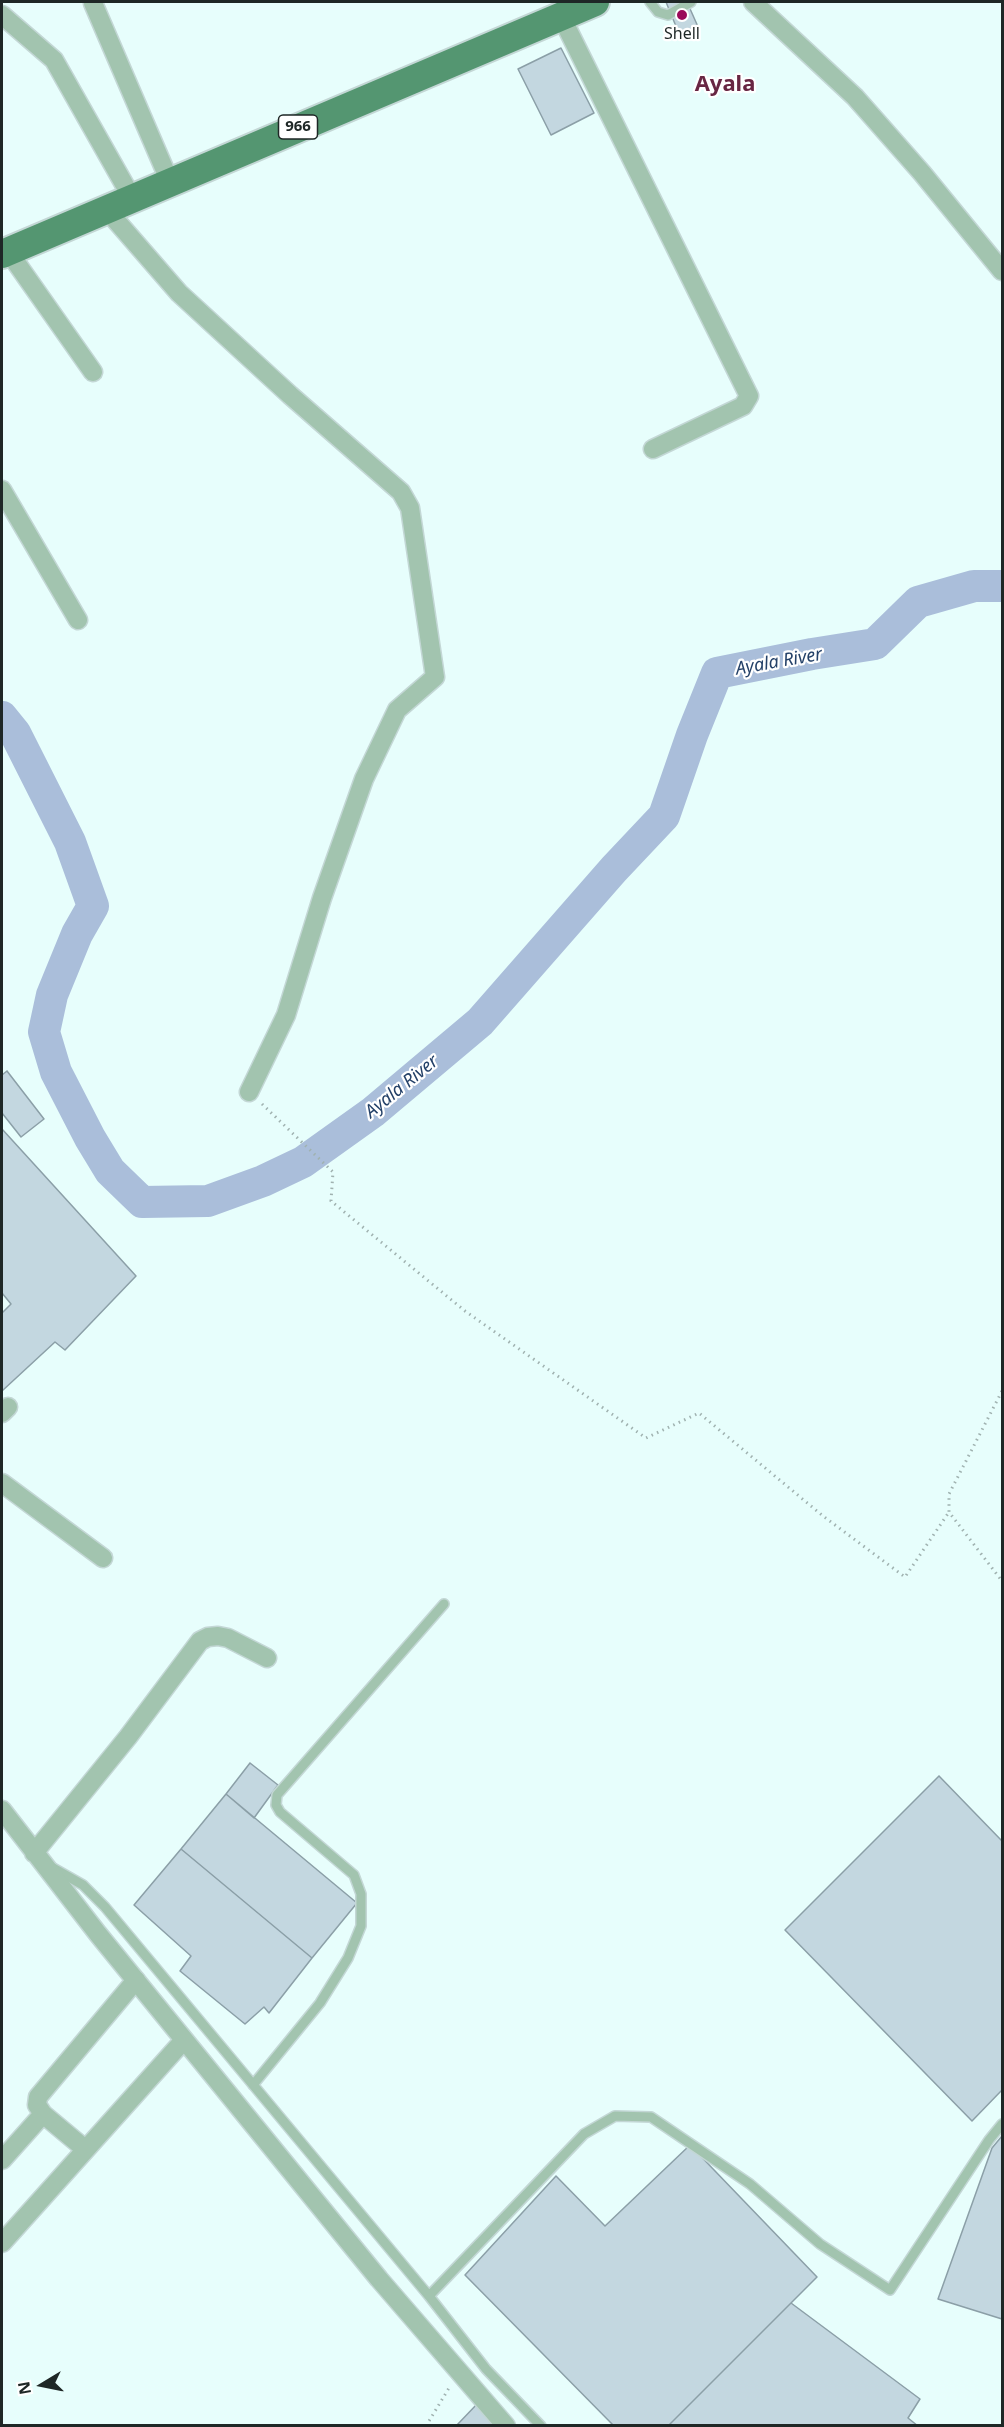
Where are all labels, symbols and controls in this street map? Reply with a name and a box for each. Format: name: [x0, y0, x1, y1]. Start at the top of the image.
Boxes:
marker: Shell: [675, 8, 689, 22]
place label: Shell: [664, 24, 700, 44]
district label: Ayala: [695, 72, 755, 98]
road number: 966: [278, 115, 318, 139]
water label: Ayala River: [734, 644, 824, 680]
water label: Ayala River: [361, 1051, 443, 1123]
north arrow: [12, 2355, 72, 2415]
text: N: [12, 2380, 36, 2396]

